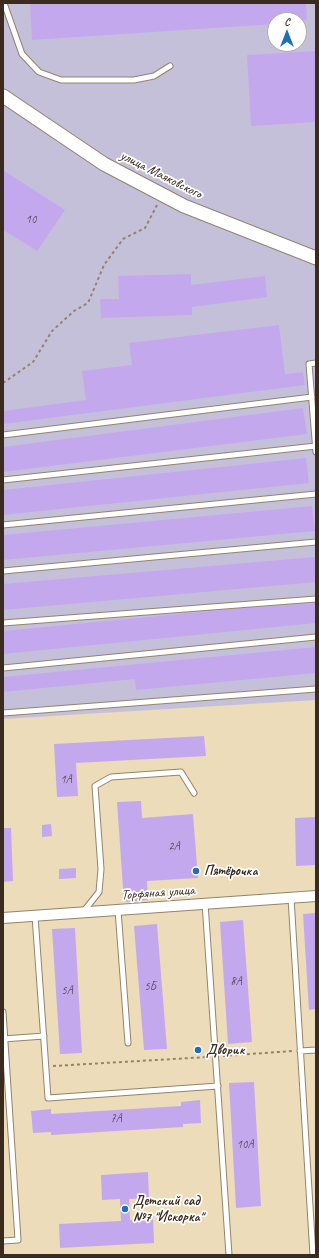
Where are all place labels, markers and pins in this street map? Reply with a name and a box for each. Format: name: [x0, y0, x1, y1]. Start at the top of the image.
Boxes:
place label: Пятёрочка: [204, 863, 258, 879]
marker: Пятёрочка: [191, 866, 201, 876]
place label: Дворик: [206, 1042, 245, 1058]
marker: Дворик: [193, 1045, 203, 1055]
place label: Детский cад №7 "Искорка": [133, 1193, 203, 1226]
marker: Детский cад №7 "Искорка": [120, 1204, 130, 1214]

